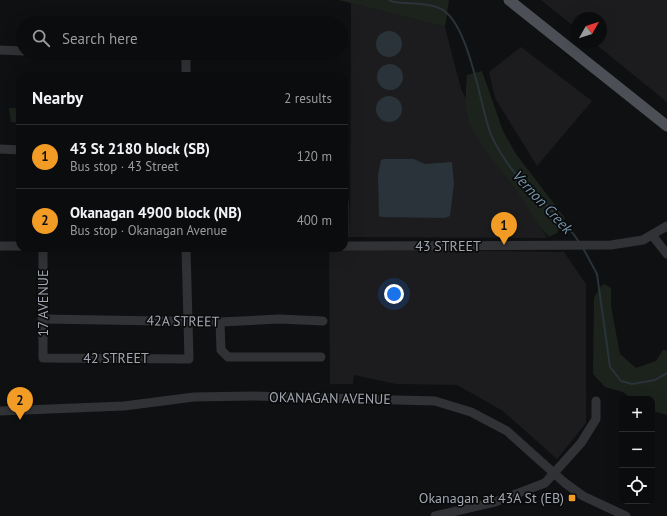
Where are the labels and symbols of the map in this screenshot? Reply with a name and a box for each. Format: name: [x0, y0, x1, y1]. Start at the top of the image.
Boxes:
north arrow: [571, 12, 607, 48]
water label: Vernon Creek: [509, 166, 578, 239]
pin: 1: [491, 212, 517, 245]
street label: 43 STREET: [415, 237, 481, 255]
street label: 17 AVENUE: [34, 270, 52, 336]
your location: [384, 284, 404, 304]
street label: 42A STREET: [146, 311, 220, 331]
street label: 42 STREET: [83, 349, 149, 367]
pin: 2: [7, 387, 33, 420]
street label: OKANAGAN AVENUE: [269, 388, 391, 408]
place label: Okanagan at 43A St (EB): [419, 489, 564, 507]
marker: Okanagan at 43A St (EB): [567, 493, 577, 503]

